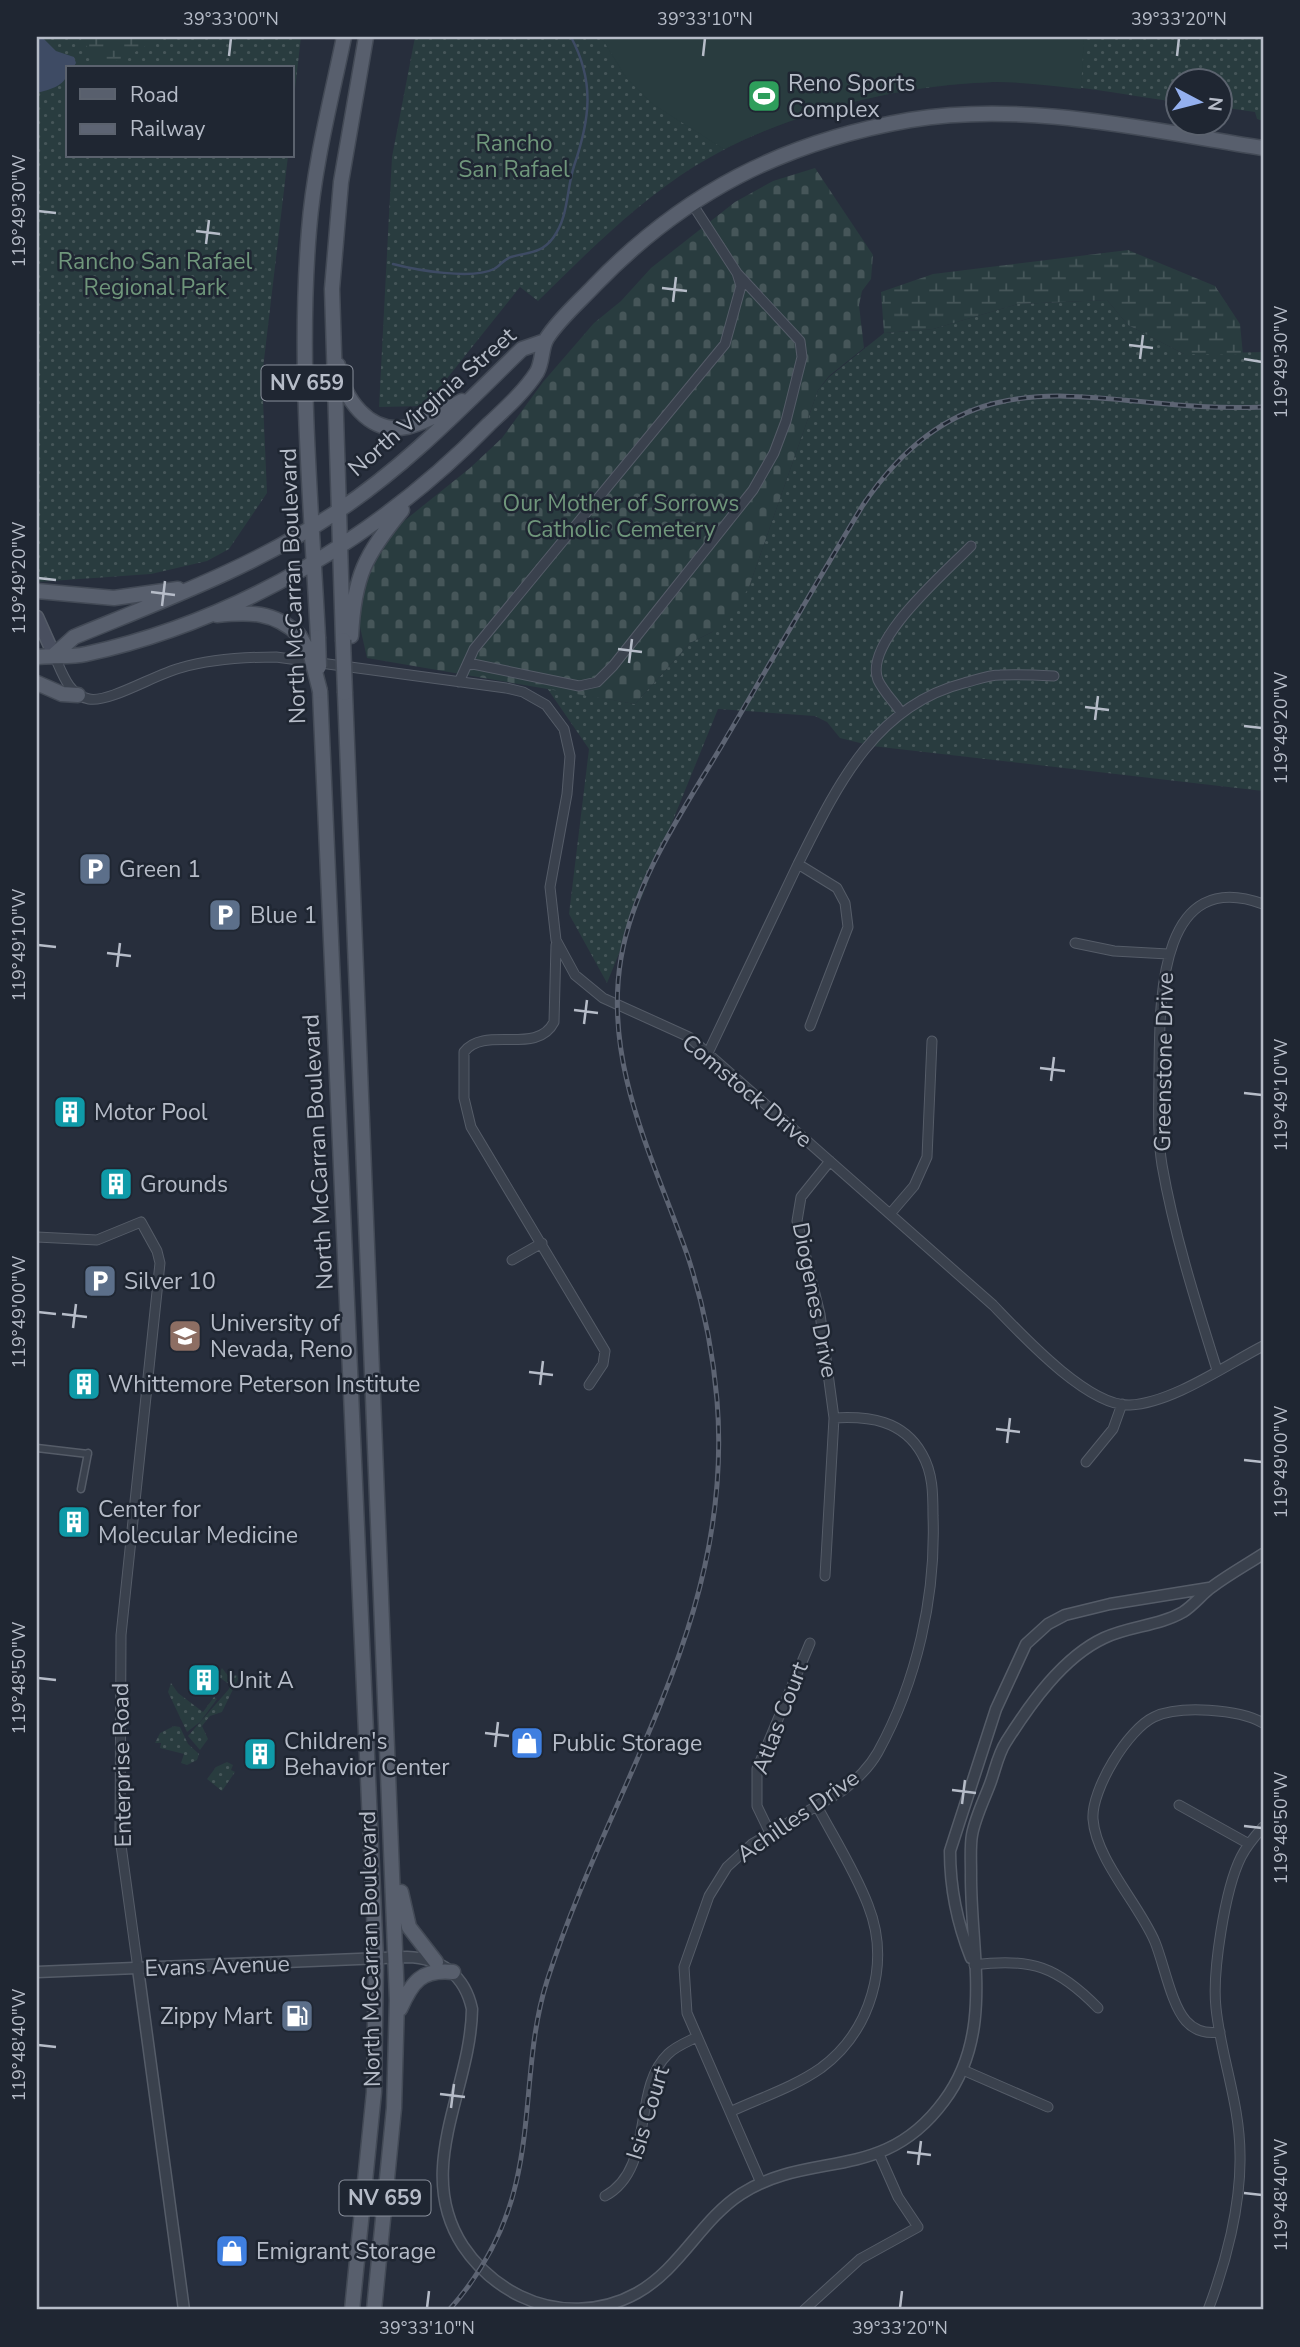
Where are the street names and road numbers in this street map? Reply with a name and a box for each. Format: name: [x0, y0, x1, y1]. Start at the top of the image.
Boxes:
street label: North Virginia Street: [341, 320, 523, 484]
road number: NV 659: [262, 366, 352, 400]
street label: North McCarran Boulevard: [273, 447, 313, 725]
street label: Greenstone Drive: [1147, 972, 1181, 1152]
street label: North McCarran Boulevard: [295, 1013, 341, 1291]
street label: Comstock Drive: [675, 1027, 819, 1155]
street label: Diogenes Drive: [785, 1220, 845, 1380]
street label: Atlas Court: [744, 1657, 816, 1779]
street label: Enterprise Road: [105, 1682, 139, 1848]
street label: Achilles Drive: [731, 1762, 865, 1870]
street label: North McCarran Boulevard: [352, 1811, 388, 2087]
street label: Evans Avenue: [144, 1948, 290, 1984]
street label: Isis Court: [619, 2061, 677, 2164]
road number: NV 659: [340, 2180, 430, 2216]

